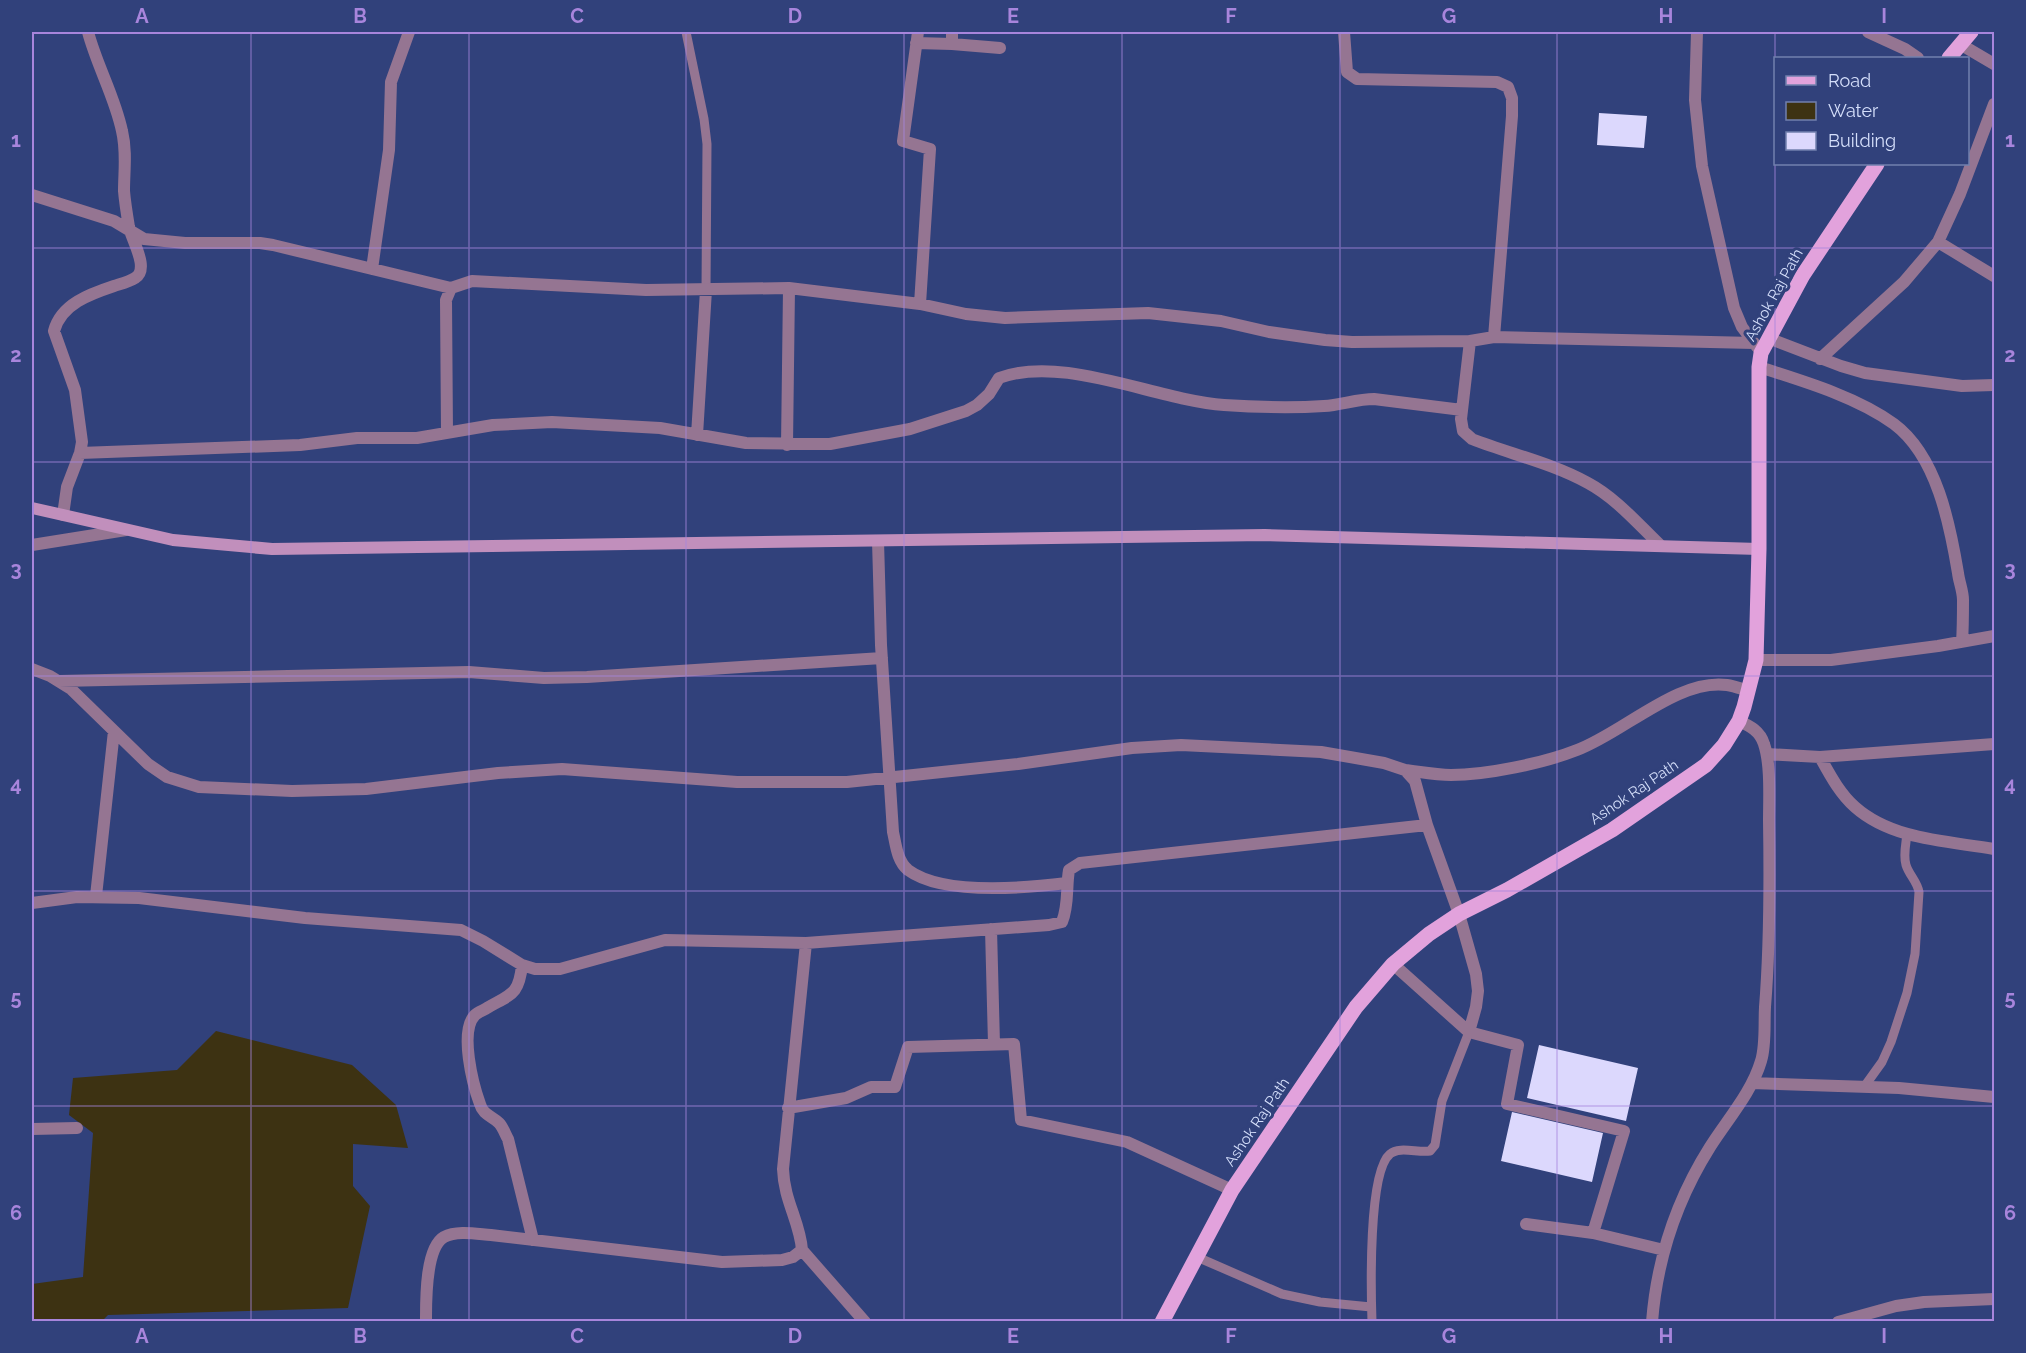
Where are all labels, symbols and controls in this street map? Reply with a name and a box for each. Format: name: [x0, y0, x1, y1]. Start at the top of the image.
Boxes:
text: A: [135, 4, 149, 28]
text: B: [353, 4, 367, 28]
text: C: [570, 4, 584, 28]
text: D: [788, 4, 802, 28]
text: E: [1007, 4, 1019, 28]
text: F: [1225, 4, 1237, 28]
text: G: [1442, 4, 1456, 28]
text: H: [1659, 4, 1673, 28]
text: I: [1881, 4, 1887, 28]
legend: [1774, 57, 1969, 165]
text: Road: [1828, 70, 1871, 91]
text: Water: [1828, 100, 1879, 121]
text: 1: [11, 128, 21, 152]
text: 1: [2005, 128, 2015, 152]
text: Building: [1828, 130, 1896, 151]
street label: Ashok Raj Path: [1741, 246, 1807, 344]
text: 2: [10, 343, 22, 367]
text: 2: [2004, 343, 2016, 367]
text: 3: [10, 557, 22, 581]
text: 3: [2004, 557, 2016, 581]
street label: Ashok Raj Path: [1586, 756, 1682, 828]
text: 4: [10, 772, 22, 796]
text: 4: [2004, 772, 2016, 796]
text: 5: [10, 986, 22, 1010]
text: 5: [2004, 986, 2016, 1010]
street label: Ashok Raj Path: [1221, 1074, 1293, 1170]
text: 6: [10, 1201, 22, 1225]
text: 6: [2004, 1201, 2016, 1225]
text: A: [135, 1324, 149, 1348]
text: B: [353, 1324, 367, 1348]
text: C: [570, 1324, 584, 1348]
text: D: [788, 1324, 802, 1348]
text: E: [1007, 1324, 1019, 1348]
text: F: [1225, 1324, 1237, 1348]
text: G: [1442, 1324, 1456, 1348]
text: H: [1659, 1324, 1673, 1348]
text: I: [1881, 1324, 1887, 1348]

